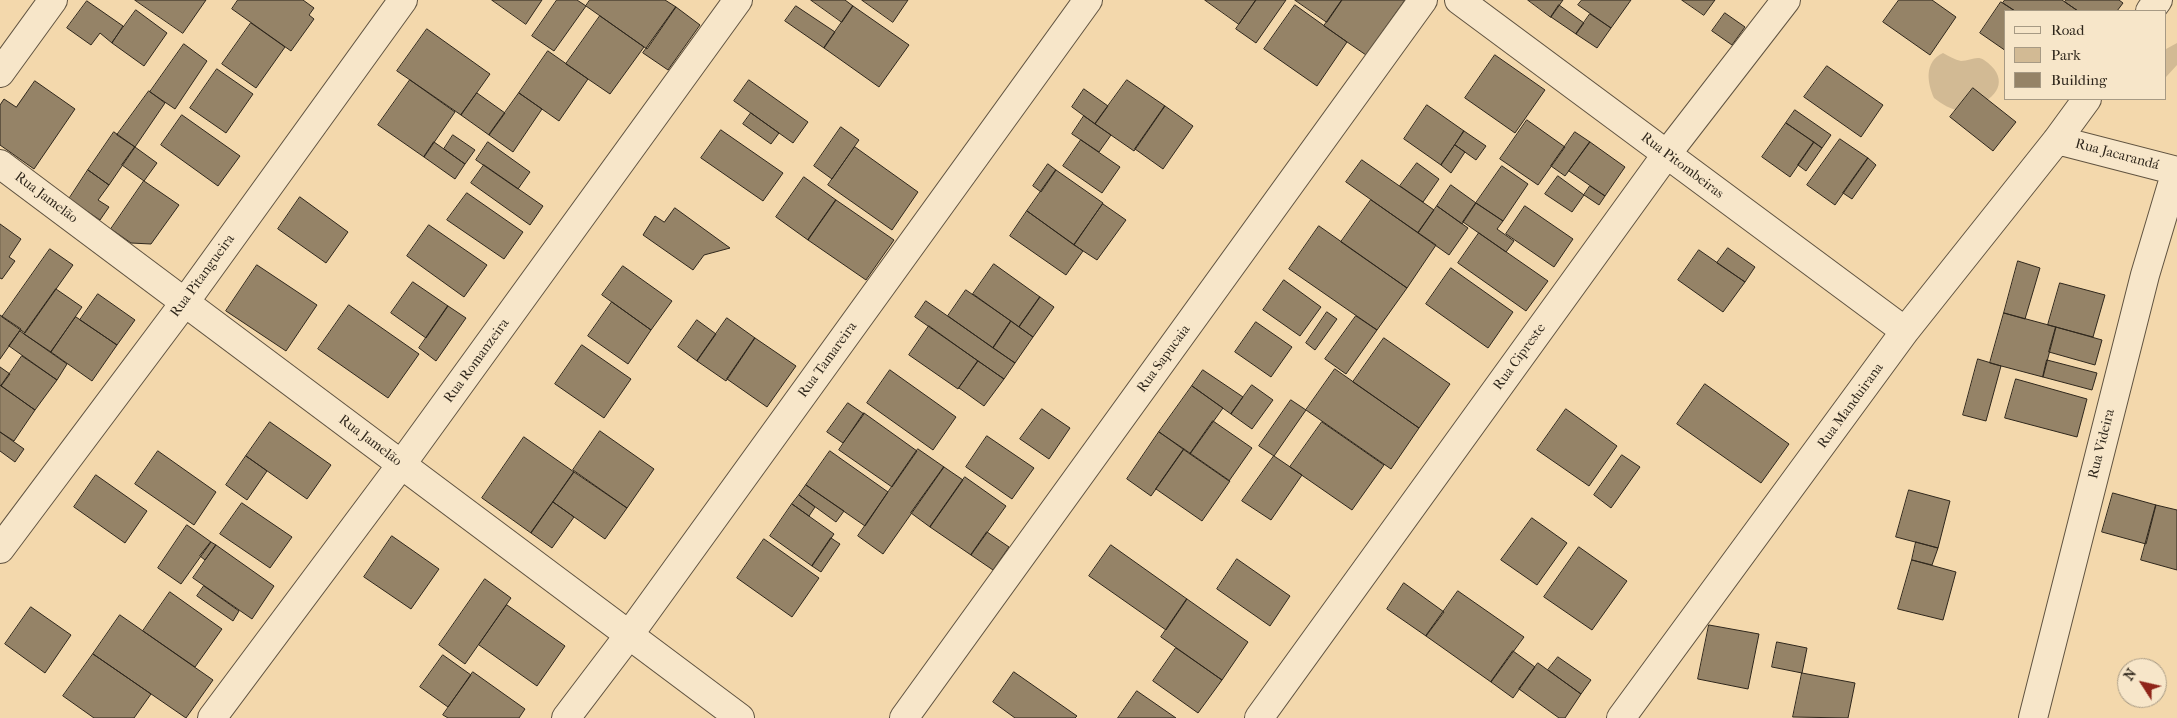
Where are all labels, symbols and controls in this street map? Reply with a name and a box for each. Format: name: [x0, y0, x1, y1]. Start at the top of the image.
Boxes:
legend: [2004, 10, 2167, 100]
text: Road: [2051, 21, 2084, 39]
text: Park: [2051, 46, 2081, 64]
text: Building: [2051, 71, 2107, 89]
street label: Rua Pitombeiras: [1637, 129, 1727, 203]
street label: Rua Jacarandá: [2073, 136, 2161, 174]
street label: Rua Jamelão: [11, 169, 81, 227]
street label: Rua Pitangueira: [167, 231, 239, 321]
street label: Rua Romanzeira: [441, 316, 513, 406]
street label: Rua Tamareira: [795, 319, 861, 401]
street label: Rua Cipreste: [1490, 320, 1550, 394]
street label: Rua Sapucaia: [1134, 322, 1194, 396]
street label: Rua Manduirana: [1814, 360, 1888, 452]
street label: Rua Videira: [2085, 407, 2119, 481]
street label: Rua Jamelão: [335, 412, 405, 470]
north arrow: [2117, 658, 2167, 708]
text: N: [2120, 665, 2140, 684]

